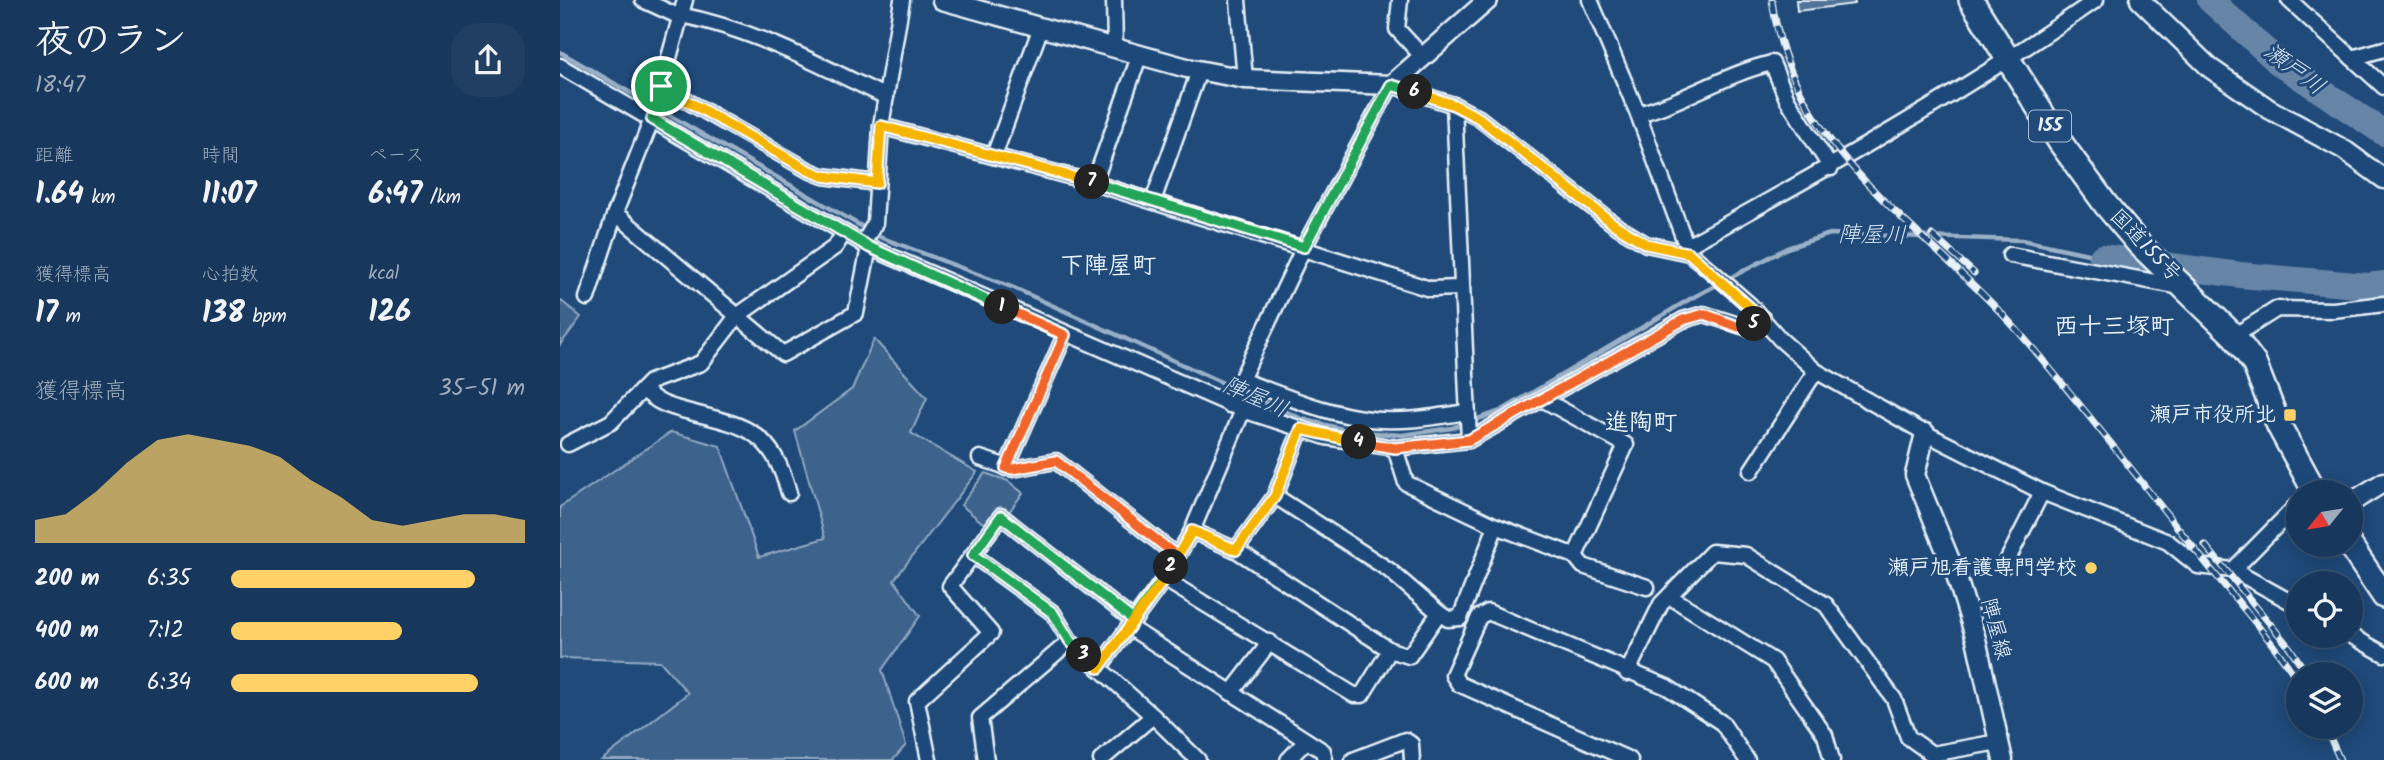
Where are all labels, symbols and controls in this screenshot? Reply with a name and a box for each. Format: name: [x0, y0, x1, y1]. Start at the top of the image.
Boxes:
text: 夜のラン: [35, 12, 187, 72]
button: share: [451, 23, 525, 97]
water label: 瀬戸川: [2256, 35, 2332, 105]
pin: [631, 56, 691, 116]
icon: arrive: [642, 67, 680, 105]
text: 18:47: [35, 68, 85, 104]
pin: 6: [1398, 74, 1432, 110]
text: 6: [1409, 76, 1420, 106]
road number: 155: [2029, 110, 2071, 142]
text: 距離: [35, 141, 73, 171]
text: 時間: [202, 141, 240, 171]
text: ペース: [368, 141, 424, 171]
pin: 7: [1074, 164, 1110, 200]
text: 7: [1087, 166, 1096, 196]
text: 1.64: [35, 171, 84, 219]
text: 11:07: [202, 171, 257, 219]
text: 6:47: [368, 171, 422, 219]
text: km: [84, 183, 115, 213]
text: /km: [422, 183, 461, 213]
street label: 国道155号: [2101, 201, 2189, 291]
water label: 陣屋川: [1837, 217, 1907, 255]
district label: 下陣屋町: [1060, 247, 1156, 286]
text: kcal: [368, 259, 399, 289]
text: 獲得標高: [35, 260, 111, 290]
text: 心拍数: [202, 260, 259, 290]
text: 126: [368, 289, 411, 337]
text: 17: [35, 290, 58, 338]
text: 138: [202, 290, 245, 338]
pin: 1: [984, 290, 1020, 324]
text: 1: [999, 291, 1004, 321]
text: m: [58, 302, 81, 332]
text: bpm: [245, 302, 287, 332]
pin: 5: [1736, 306, 1772, 342]
text: 5: [1749, 308, 1758, 338]
district label: 西十三塚町: [2054, 308, 2174, 347]
water label: 陣屋川: [1216, 368, 1294, 428]
text: 35–51 m: [438, 371, 525, 407]
text: 獲得標高: [35, 374, 127, 410]
place label: 瀬戸市役所北: [2150, 399, 2276, 432]
district label: 進陶町: [1605, 404, 1677, 443]
marker: 瀬戸市役所北: [2282, 407, 2298, 423]
pin: 4: [1342, 424, 1376, 460]
text: 4: [1353, 426, 1364, 456]
north arrow: [2286, 480, 2362, 556]
map controls: [2286, 480, 2363, 739]
pin: 2: [1154, 550, 1188, 584]
text: 2: [1165, 551, 1176, 581]
place label: 瀬戸旭看護専門学校: [1888, 552, 2077, 585]
marker: 瀬戸旭看護専門学校: [2083, 560, 2099, 576]
text: 200 m: [35, 561, 100, 597]
text: 6:35: [147, 561, 191, 597]
button: locate: [2286, 571, 2363, 648]
street label: 陣屋線: [1971, 594, 2019, 664]
text: 400 m: [35, 613, 99, 649]
text: 7:12: [147, 613, 184, 649]
pin: 3: [1066, 638, 1102, 672]
text: 3: [1078, 639, 1089, 669]
button: layers: [2286, 662, 2363, 739]
text: 600 m: [35, 665, 99, 701]
text: 6:34: [147, 665, 191, 701]

